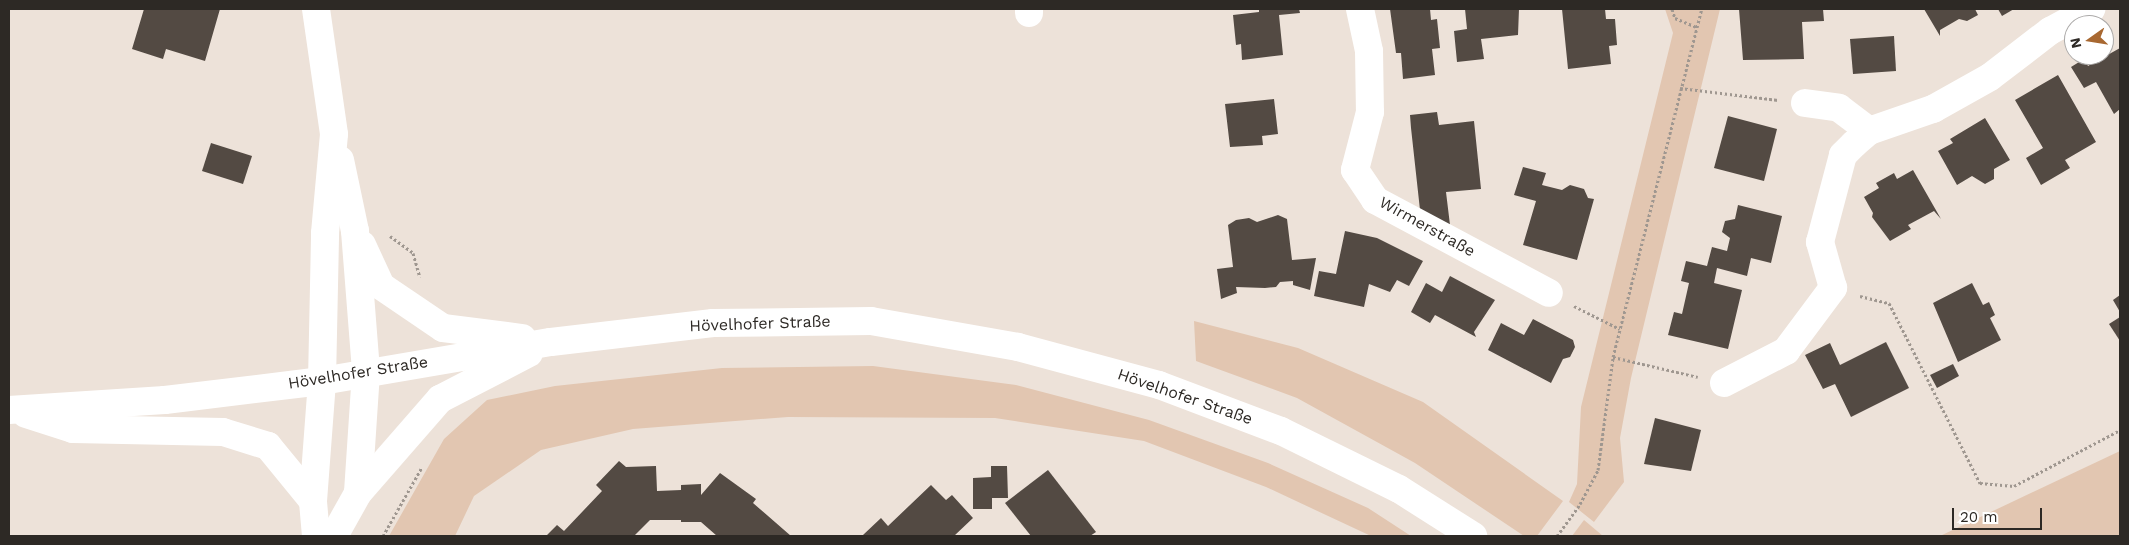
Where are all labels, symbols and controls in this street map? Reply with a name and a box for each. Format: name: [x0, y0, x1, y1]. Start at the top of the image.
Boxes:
north arrow: [2064, 15, 2114, 65]
text: N: [2066, 36, 2084, 50]
street label: Wirmerstraße: [1376, 193, 1478, 261]
street label: Hövelhofer Straße: [689, 312, 831, 336]
street label: Hövelhofer Straße: [287, 352, 429, 394]
street label: Hövelhofer Straße: [1115, 365, 1255, 429]
scale bar: [1954, 498, 2044, 530]
text: 20 m: [1960, 508, 1998, 526]

